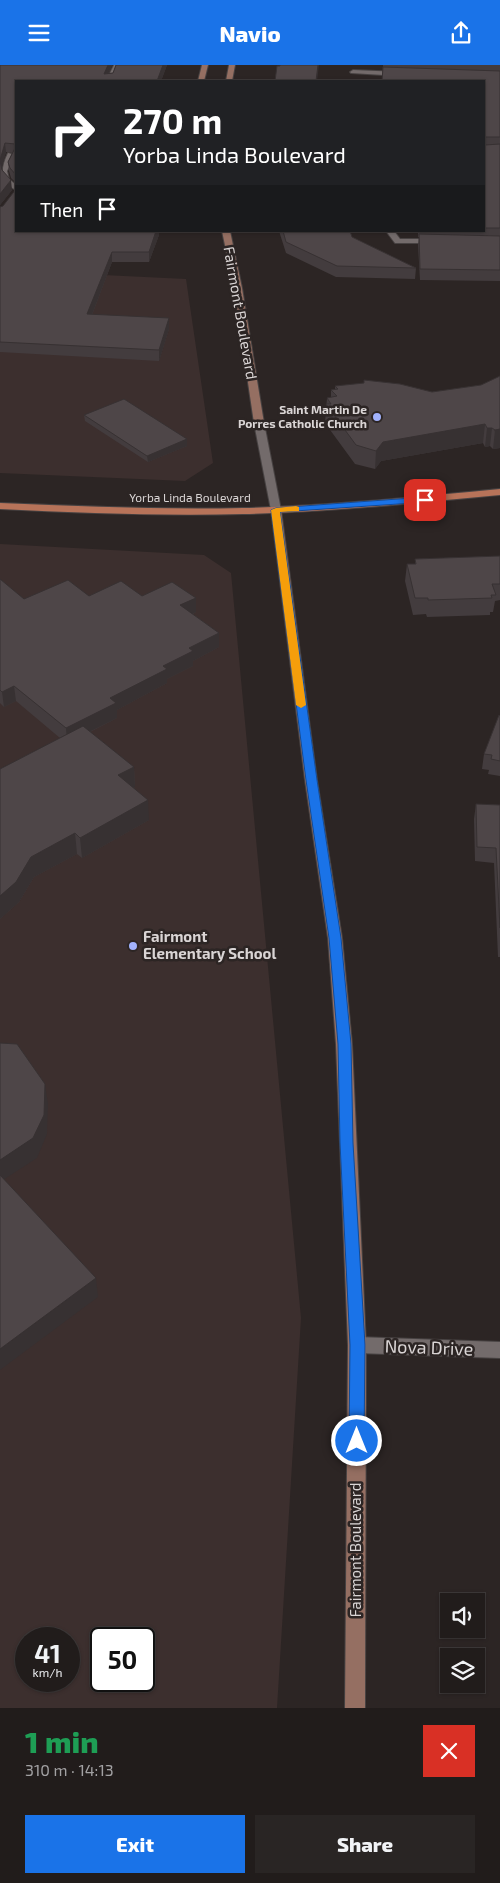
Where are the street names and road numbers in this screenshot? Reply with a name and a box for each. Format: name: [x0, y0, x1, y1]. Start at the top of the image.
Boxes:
street label: Fairmont Boulevard: [220, 245, 262, 381]
street label: Yorba Linda Boulevard: [129, 490, 251, 504]
street label: Nova Drive: [384, 1334, 474, 1360]
street label: Fairmont Boulevard: [346, 1483, 364, 1617]

